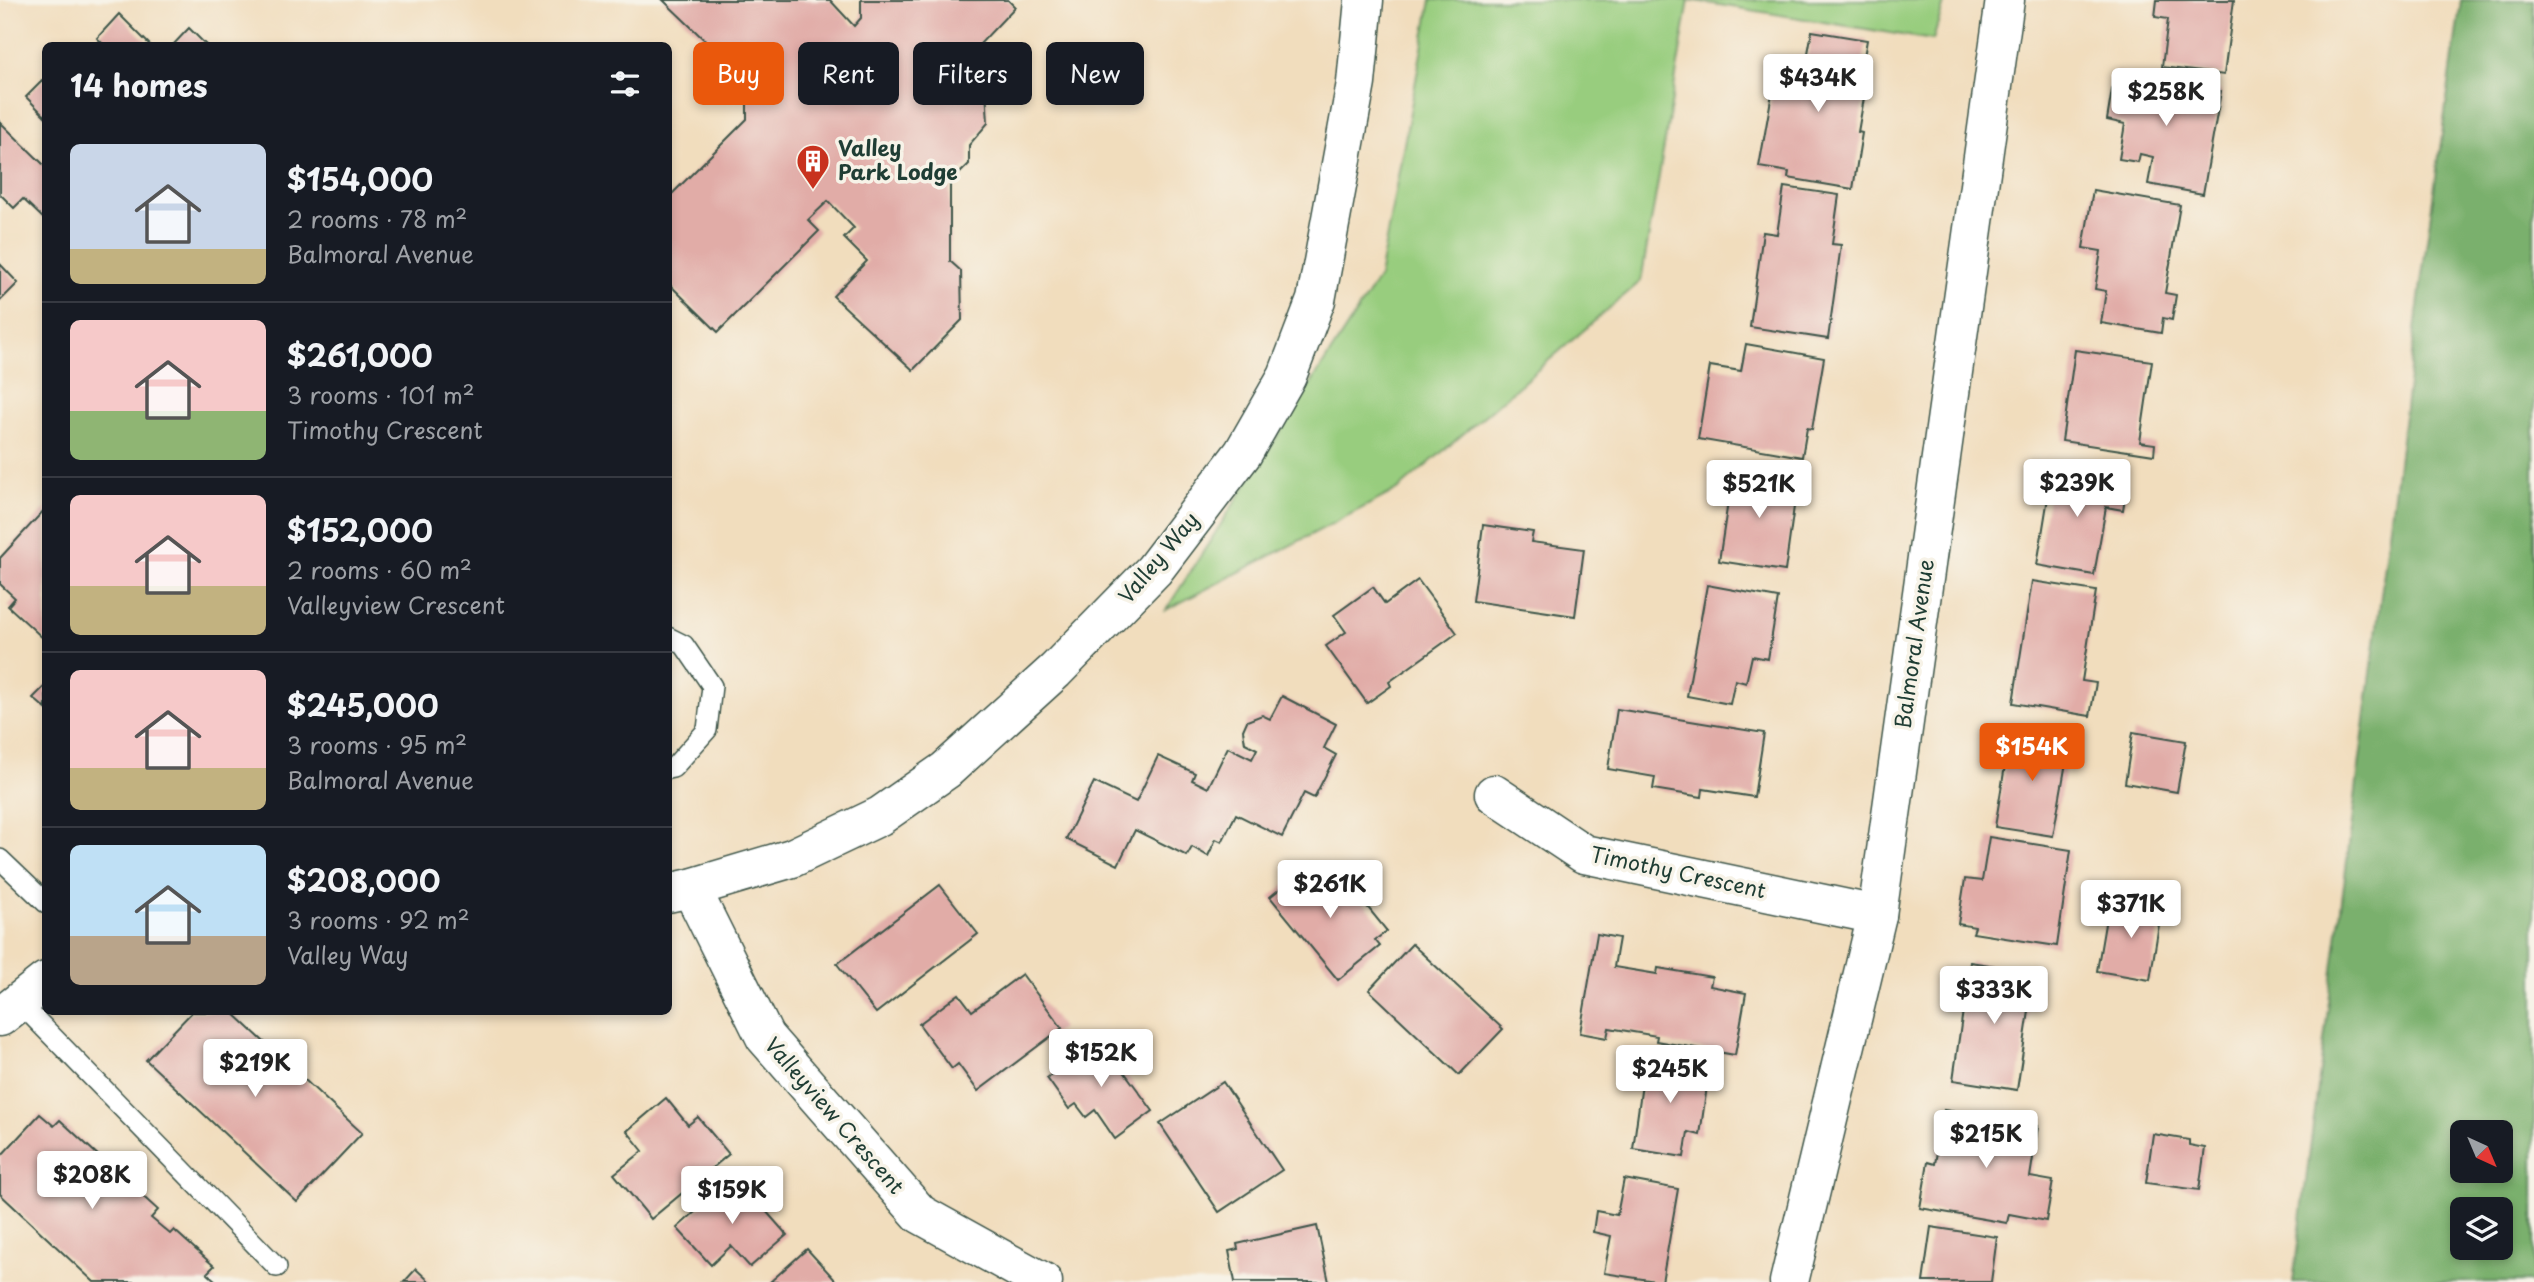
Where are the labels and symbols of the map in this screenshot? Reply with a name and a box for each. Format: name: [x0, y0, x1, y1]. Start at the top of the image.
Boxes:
pin: $434K: [1769, 54, 1867, 114]
pin: $258K: [2117, 68, 2215, 128]
place label: Valley Park Lodge: [838, 131, 958, 187]
building icon: Valley Park Lodge: [794, 142, 832, 191]
pin: $239K: [2028, 460, 2126, 519]
pin: $521K: [1710, 461, 1808, 520]
street label: Valley Way: [1110, 504, 1205, 609]
street label: Balmoral Avenue: [1885, 557, 1941, 730]
pin: $154K: [1983, 724, 2081, 783]
street label: Timothy Crescent: [1588, 837, 1769, 905]
pin: $261K: [1281, 860, 1379, 920]
pin: $371K: [2082, 880, 2180, 940]
pin: $333K: [1945, 967, 2043, 1026]
street label: Valleyview Crescent: [758, 1029, 913, 1200]
pin: $152K: [1052, 1030, 1150, 1089]
pin: $219K: [206, 1040, 304, 1099]
pin: $245K: [1621, 1046, 1719, 1105]
pin: $215K: [1937, 1110, 2035, 1170]
north arrow: [2450, 1120, 2513, 1183]
pin: $208K: [43, 1152, 141, 1211]
pin: $159K: [683, 1166, 781, 1226]

